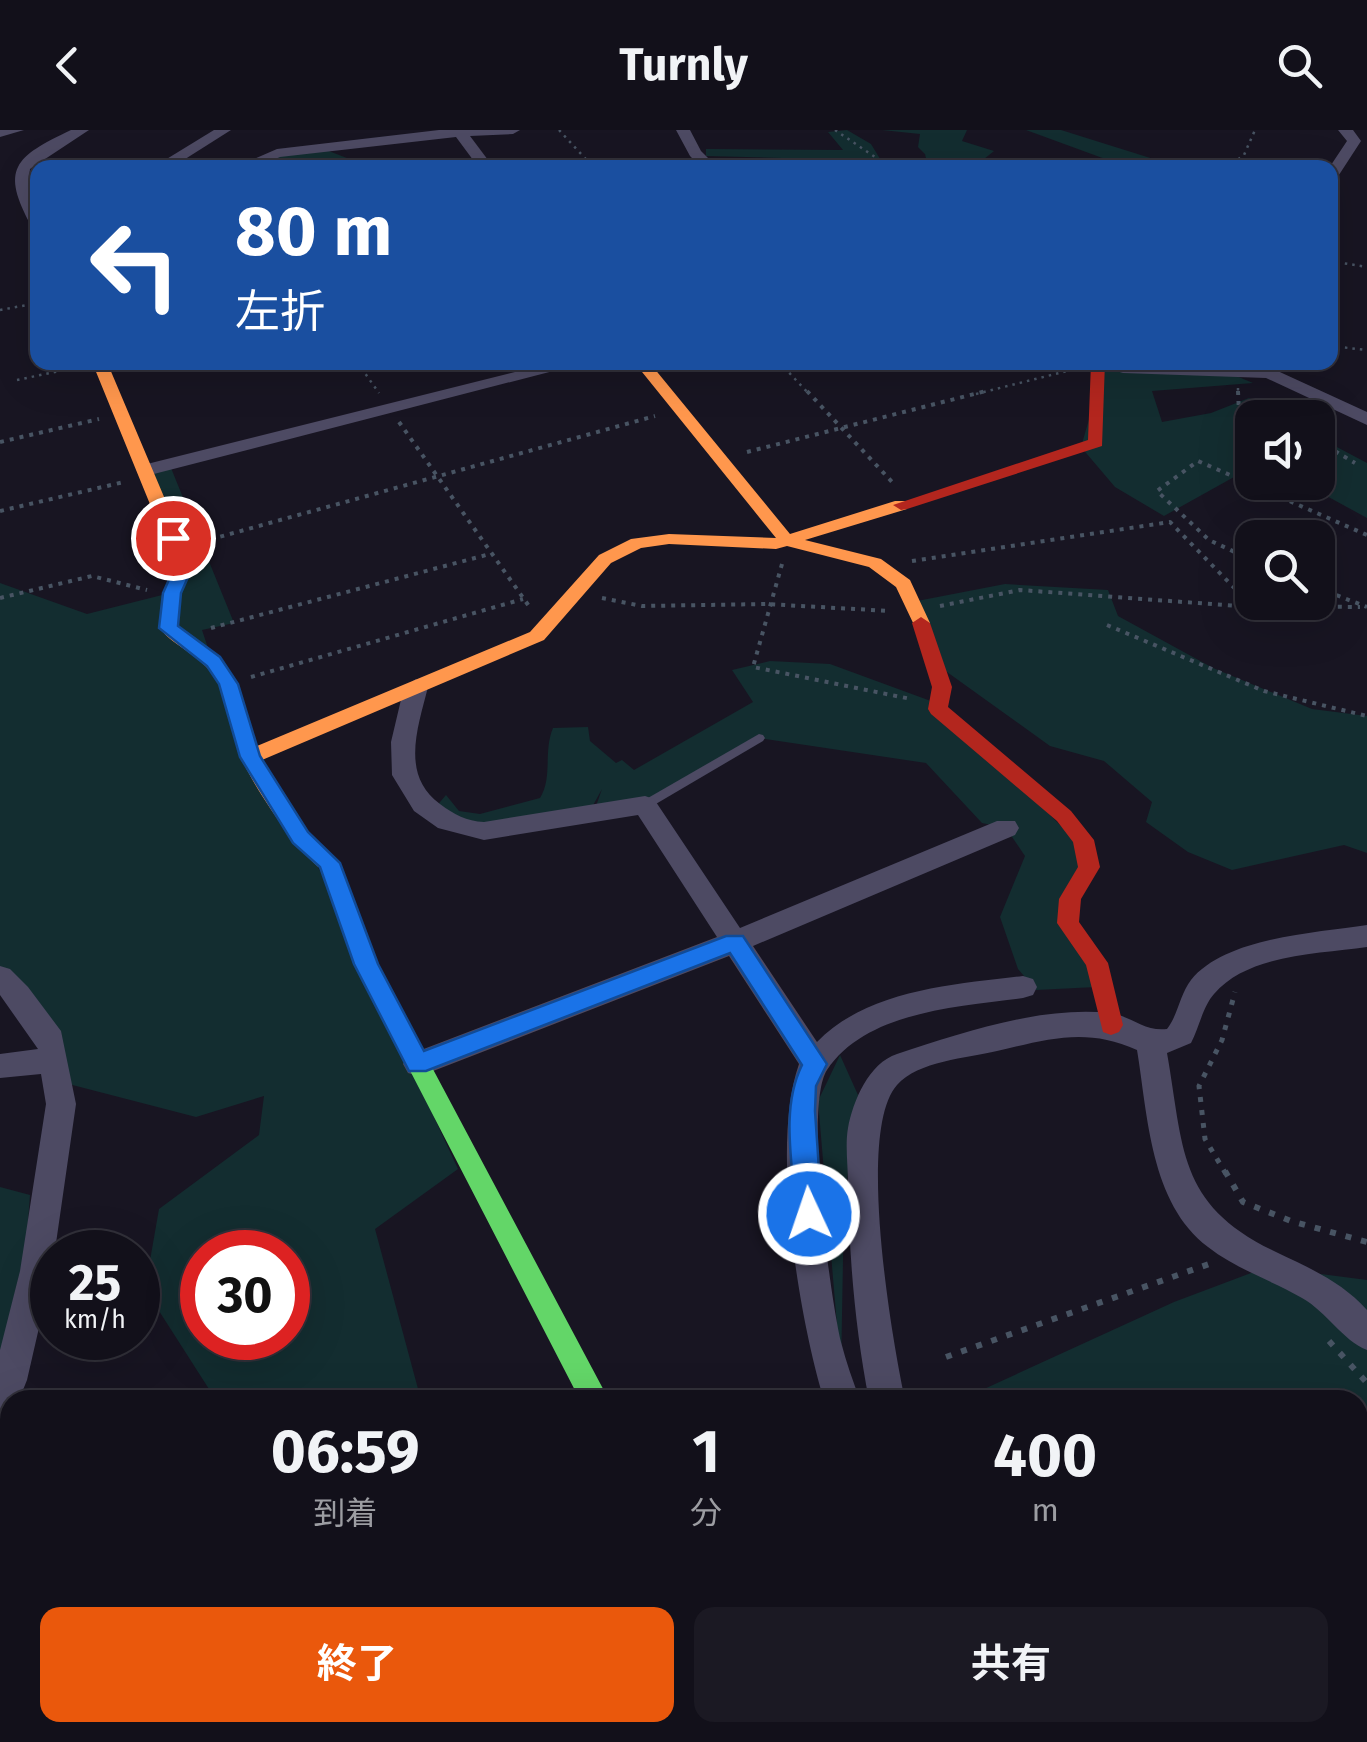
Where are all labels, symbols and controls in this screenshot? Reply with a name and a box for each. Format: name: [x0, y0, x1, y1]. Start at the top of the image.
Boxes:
icon: back: [40, 38, 95, 93]
text: Turnly: [619, 38, 748, 92]
icon: search: [1272, 38, 1327, 93]
text: 80 m: [235, 190, 392, 274]
icon: left: [70, 200, 200, 330]
text: 左折: [235, 285, 325, 339]
map controls: [1235, 400, 1335, 620]
button: sound: [1235, 400, 1335, 500]
pin: [131, 496, 216, 581]
icon: arrive: [146, 511, 201, 566]
button: search: [1235, 520, 1335, 620]
position arrow: [757, 1162, 861, 1266]
speed limit sign: 30: [180, 1230, 310, 1360]
text: 25: [69, 1253, 121, 1313]
text: km/h: [64, 1305, 126, 1335]
text: 06:59: [271, 1416, 419, 1488]
text: 1: [692, 1416, 720, 1488]
text: 400: [993, 1420, 1097, 1492]
text: m: [1031, 1491, 1059, 1529]
text: 到着: [313, 1494, 377, 1532]
text: 分: [690, 1494, 722, 1532]
button: 終了: [40, 1607, 674, 1722]
button: 共有: [694, 1607, 1328, 1722]

